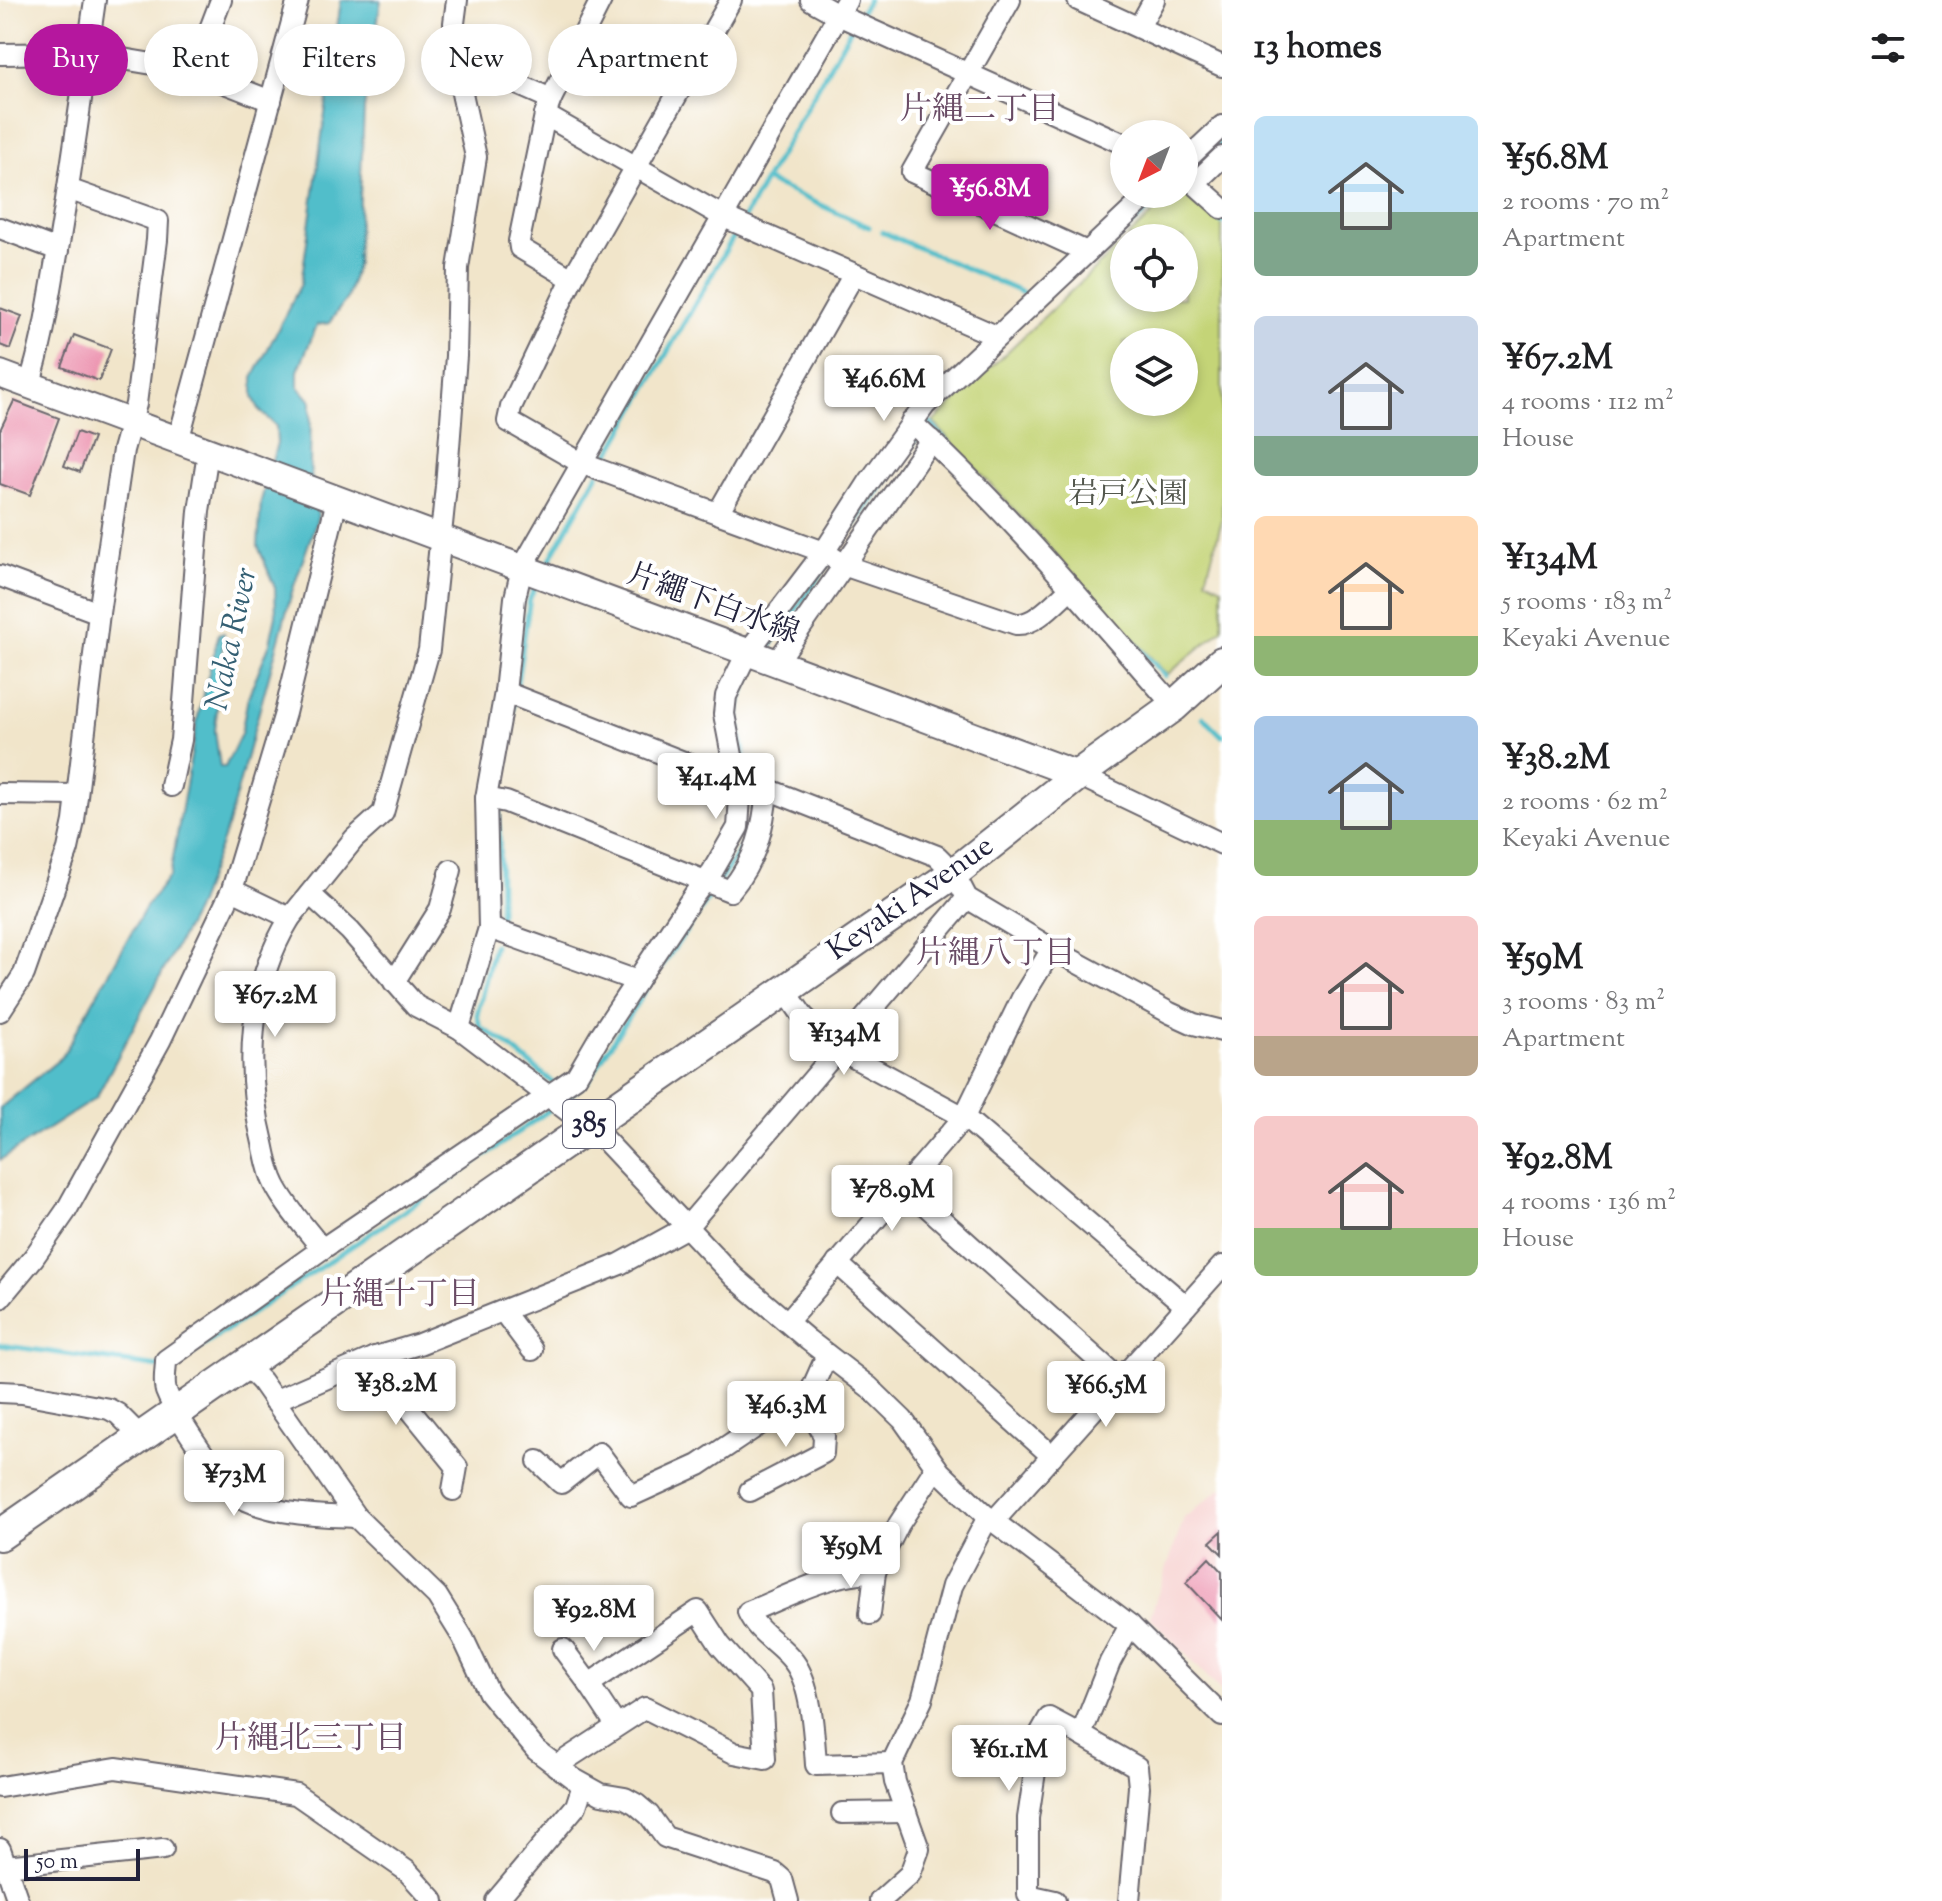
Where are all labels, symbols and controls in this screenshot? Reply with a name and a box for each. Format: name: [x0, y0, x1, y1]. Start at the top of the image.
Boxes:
chip: Buy: [24, 24, 128, 96]
chip: Rent: [144, 24, 258, 96]
chip: Filters: [274, 24, 405, 96]
chip: New: [421, 24, 532, 96]
chip: Apartment: [548, 24, 737, 96]
text: 13 homes: [1254, 24, 1382, 73]
icon: filters: [1866, 26, 1910, 70]
district label: 片縄二丁目: [900, 88, 1060, 134]
north arrow: [1110, 120, 1198, 208]
map controls: [1110, 120, 1198, 416]
text: ¥56.8M: [1502, 135, 1608, 184]
icon: home: [1318, 148, 1414, 244]
pin: ¥56.8M: [925, 164, 1055, 232]
text: ¥56.8M: [949, 171, 1031, 208]
text: 2 rooms · 70 m²: [1502, 184, 1669, 221]
text: Apartment: [1502, 221, 1625, 258]
button: locate: [1110, 224, 1198, 312]
button: layers: [1110, 328, 1198, 416]
text: ¥67.2M: [1502, 335, 1613, 384]
icon: home: [1318, 348, 1414, 444]
pin: ¥46.6M: [819, 355, 949, 423]
text: ¥46.6M: [842, 362, 926, 399]
text: 4 rooms · 112 m²: [1502, 384, 1674, 421]
text: House: [1502, 421, 1574, 458]
park label: 岩戸公園: [1068, 474, 1188, 517]
text: ¥134M: [1502, 535, 1598, 584]
icon: home: [1318, 548, 1414, 644]
street label: 片繩下白水線: [621, 554, 805, 656]
water label: Naka River: [195, 563, 271, 715]
text: 5 rooms · 183 m²: [1502, 584, 1672, 621]
text: Keyaki Avenue: [1502, 621, 1670, 658]
text: ¥38.2M: [1502, 735, 1610, 784]
icon: home: [1318, 748, 1414, 844]
pin: ¥41.4M: [651, 753, 781, 821]
text: ¥41.4M: [676, 760, 756, 797]
text: 2 rooms · 62 m²: [1502, 784, 1668, 821]
text: Keyaki Avenue: [1502, 821, 1670, 858]
street label: Keyaki Avenue: [819, 826, 1003, 972]
district label: 片縄八丁目: [916, 932, 1076, 978]
text: ¥59M: [1502, 935, 1583, 984]
icon: home: [1318, 948, 1414, 1044]
pin: ¥67.2M: [210, 971, 340, 1039]
text: ¥67.2M: [233, 978, 317, 1015]
text: 3 rooms · 83 m²: [1502, 984, 1665, 1021]
pin: ¥134M: [788, 1009, 900, 1077]
text: ¥134M: [807, 1016, 881, 1053]
text: Apartment: [1502, 1021, 1625, 1058]
road number: 385: [563, 1100, 615, 1148]
text: ¥92.8M: [1502, 1135, 1612, 1184]
icon: home: [1318, 1148, 1414, 1244]
pin: ¥78.9M: [827, 1165, 957, 1233]
text: ¥78.9M: [849, 1172, 935, 1209]
text: 4 rooms · 136 m²: [1502, 1184, 1676, 1221]
text: House: [1502, 1221, 1574, 1258]
district label: 片縄十丁目: [320, 1273, 480, 1319]
pin: ¥38.2M: [331, 1359, 461, 1427]
pin: ¥66.5M: [1041, 1361, 1171, 1429]
text: ¥38.2M: [355, 1366, 437, 1403]
text: ¥66.5M: [1065, 1368, 1147, 1405]
pin: ¥46.3M: [721, 1381, 851, 1449]
text: ¥46.3M: [745, 1388, 827, 1425]
pin: ¥73M: [187, 1450, 281, 1518]
text: ¥73M: [202, 1457, 266, 1494]
pin: ¥59M: [804, 1522, 898, 1590]
text: ¥59M: [820, 1529, 882, 1566]
pin: ¥92.8M: [529, 1585, 659, 1653]
text: ¥92.8M: [552, 1592, 636, 1629]
district label: 片縄北三丁目: [215, 1717, 407, 1763]
pin: ¥61.1M: [944, 1725, 1074, 1793]
text: ¥61.1M: [970, 1732, 1048, 1769]
scale bar: [24, 1845, 140, 1881]
text: 50 m: [36, 1847, 78, 1879]

